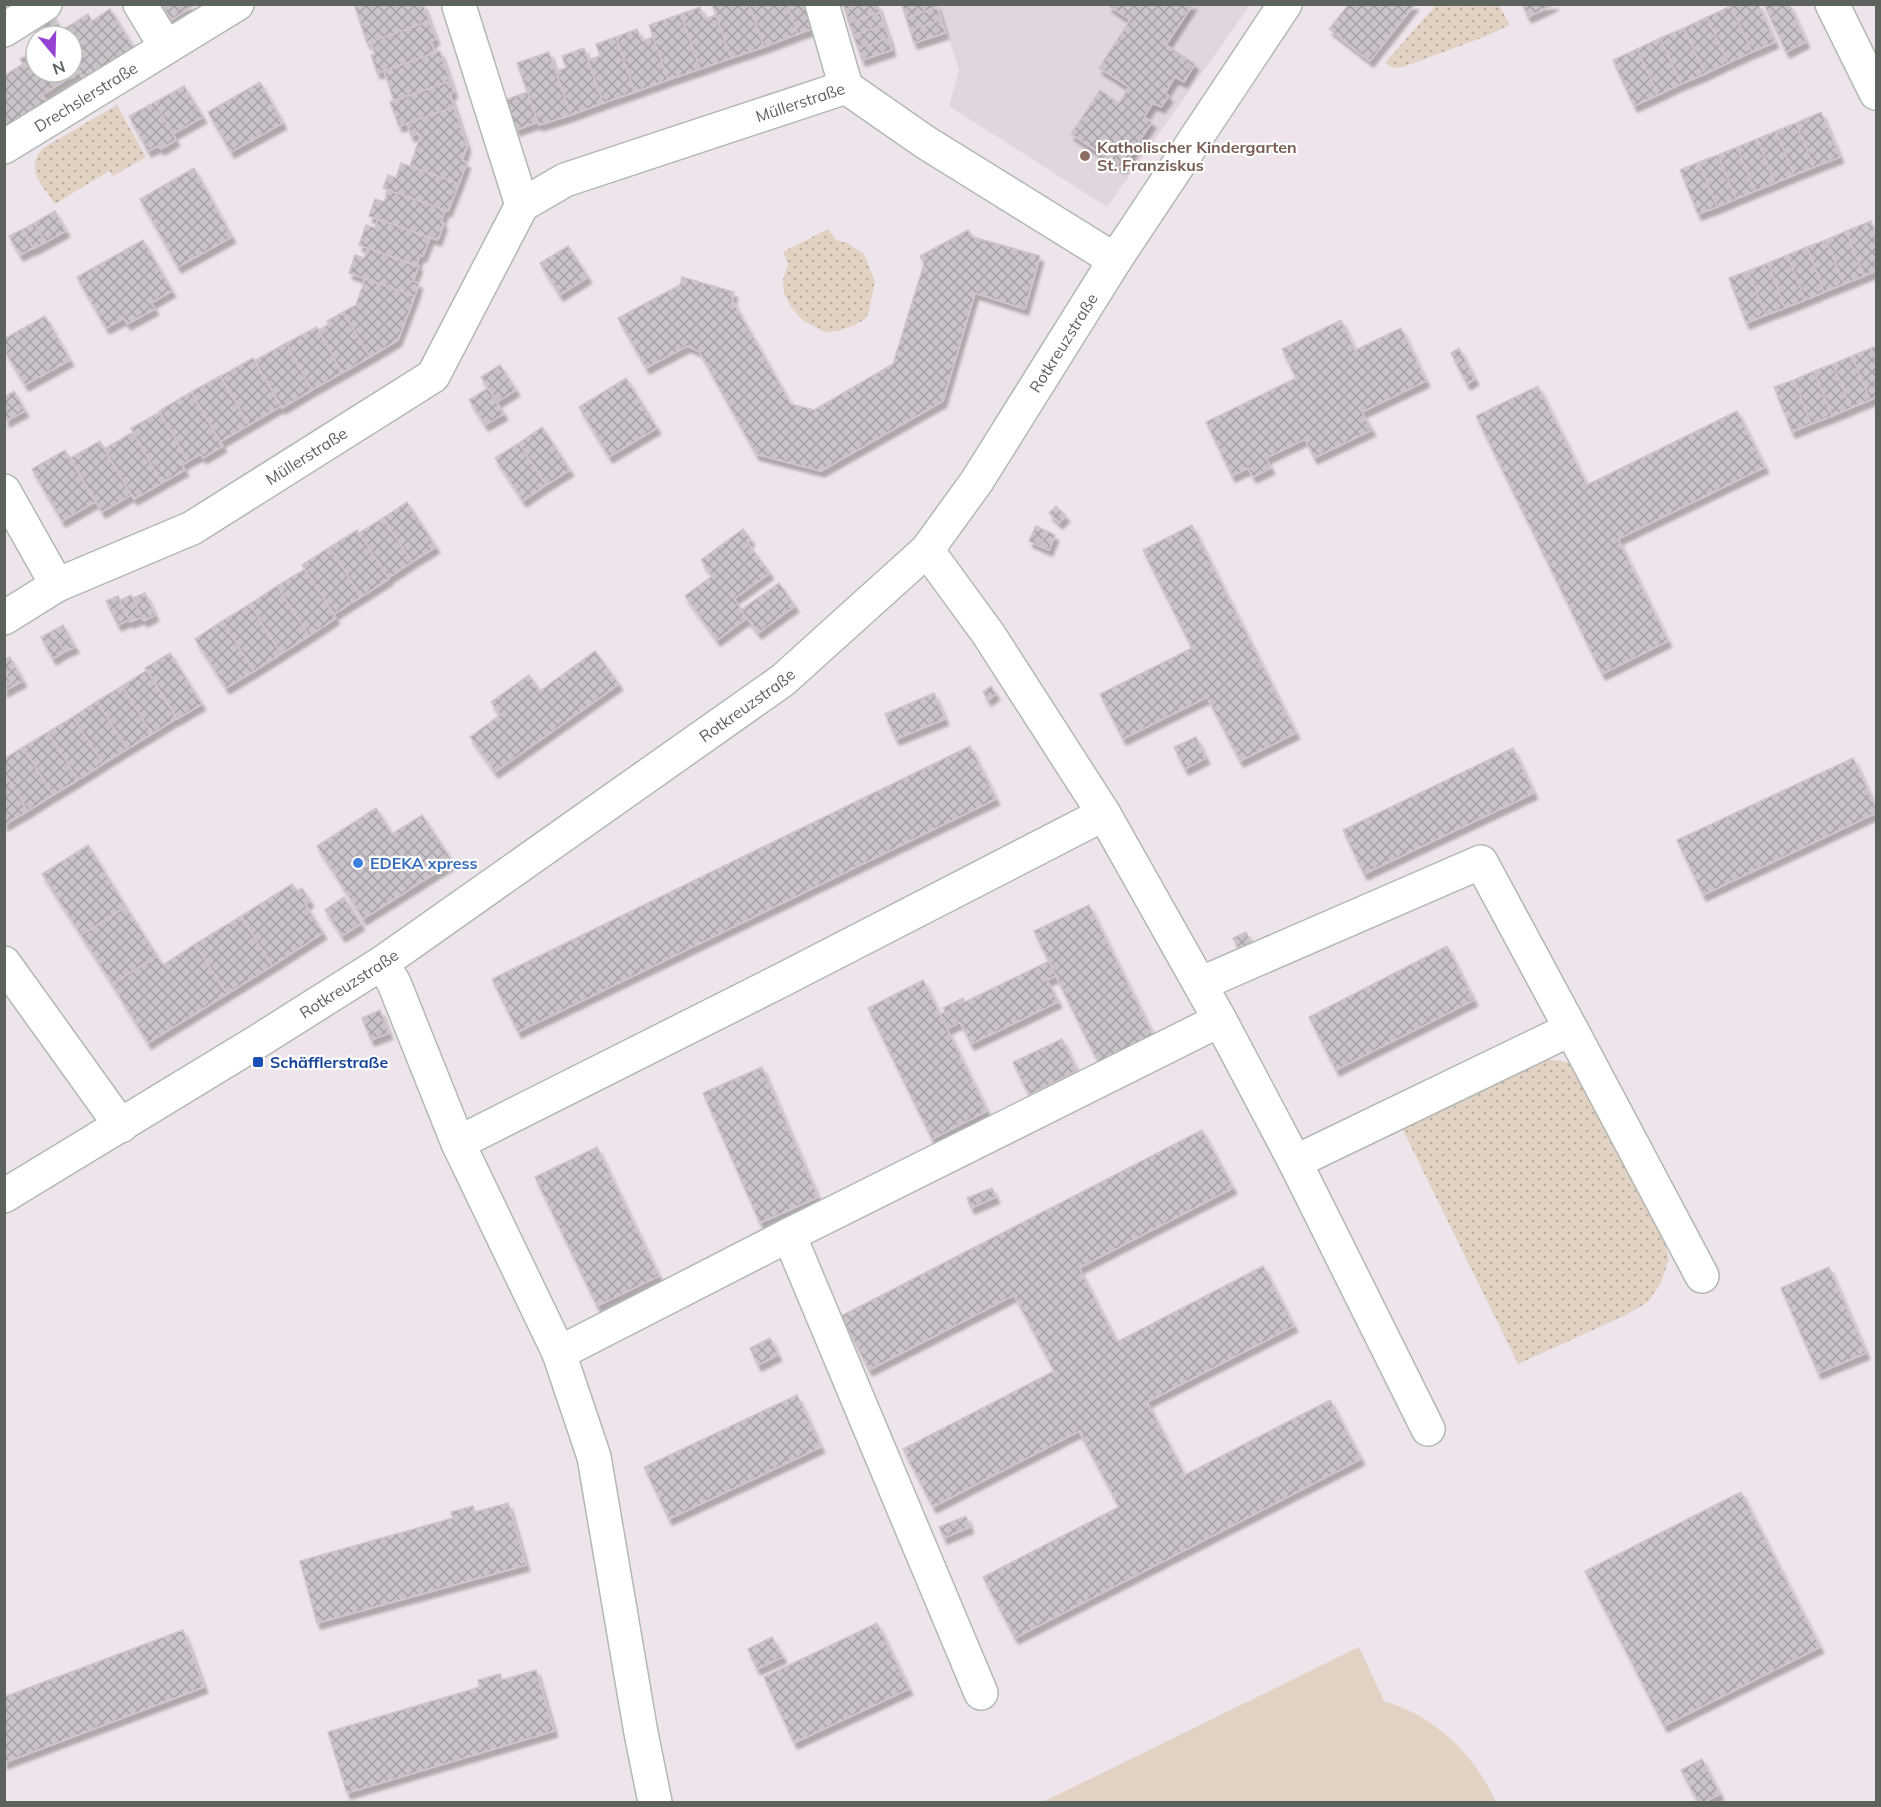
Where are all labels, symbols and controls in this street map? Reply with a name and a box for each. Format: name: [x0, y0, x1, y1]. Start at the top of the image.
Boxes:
north arrow: [24, 24, 84, 84]
text: N: [50, 57, 68, 80]
street label: Drechslerstraße: [30, 58, 141, 136]
street label: Müllerstraße: [753, 78, 847, 126]
place label: Katholischer Kindergarten St. Franziskus: [1097, 137, 1297, 175]
marker: Katholischer Kindergarten St. Franziskus: [1078, 149, 1092, 163]
street label: Rotkreuzstraße: [1025, 289, 1102, 396]
street label: Müllerstraße: [262, 423, 351, 489]
street label: Rotkreuzstraße: [695, 664, 799, 746]
place label: EDEKA xpress: [370, 853, 478, 873]
marker: EDEKA xpress: [351, 856, 365, 870]
street label: Rotkreuzstraße: [296, 945, 402, 1023]
place label: Schäfflerstraße: [270, 1052, 388, 1072]
marker: Schäfflerstraße: [251, 1055, 265, 1069]

